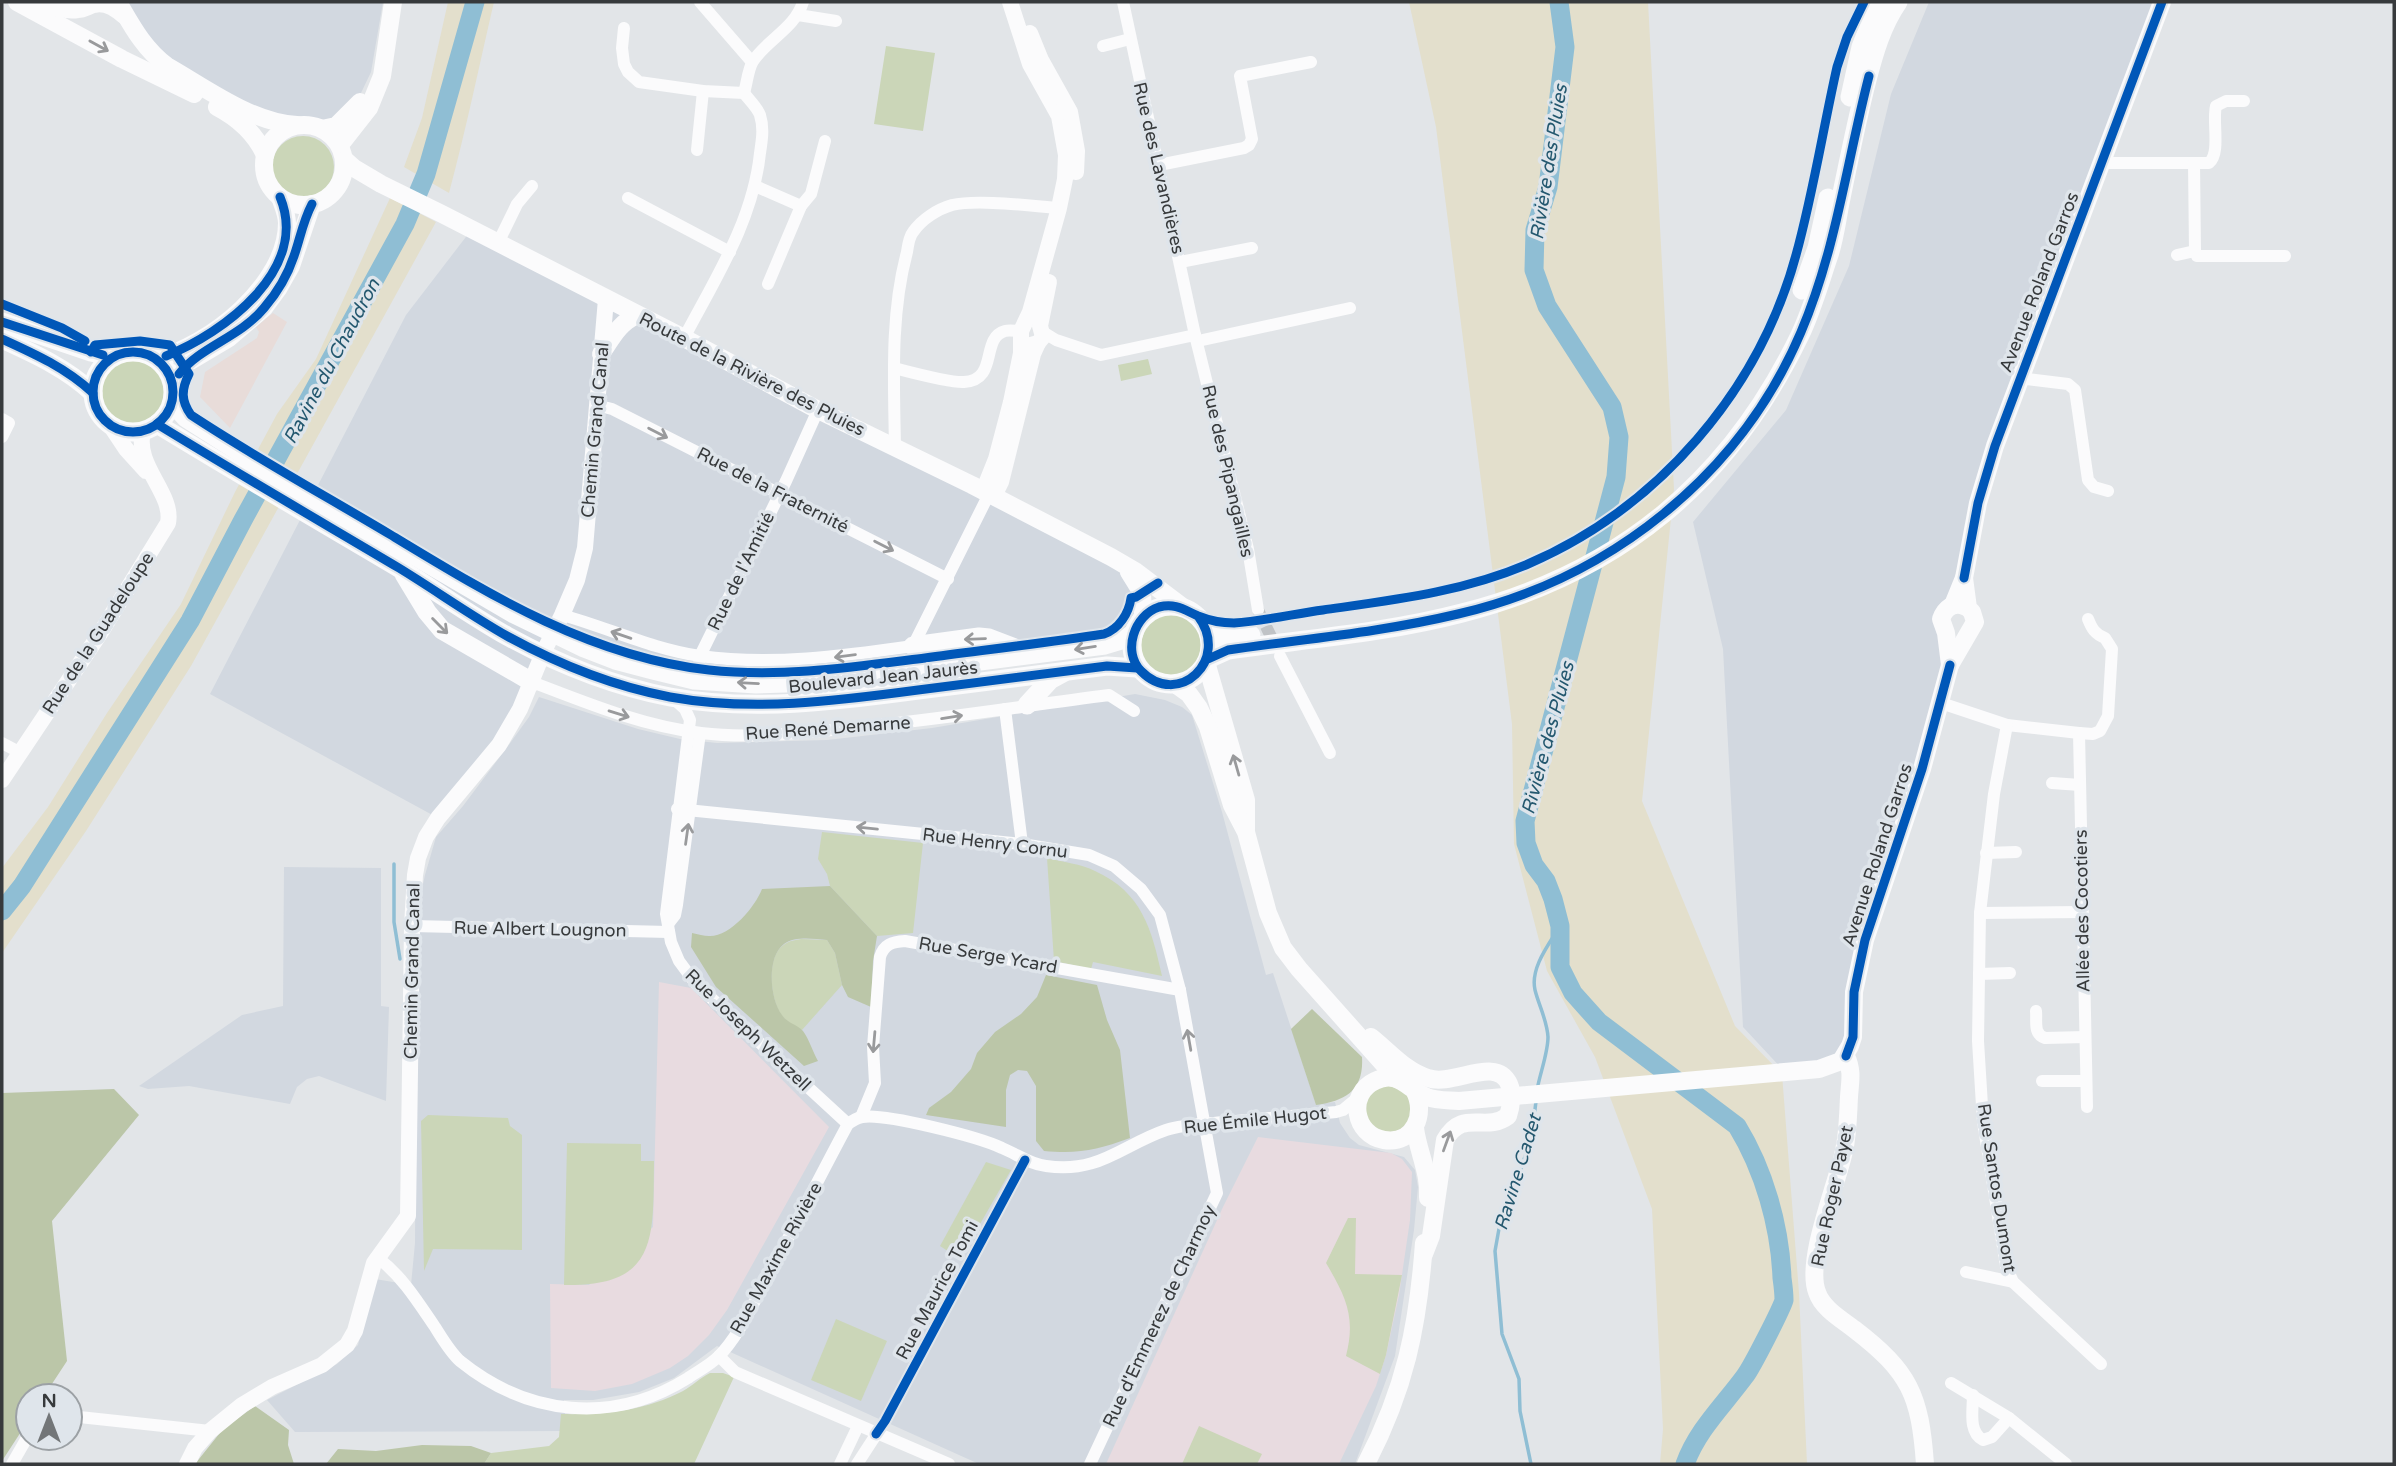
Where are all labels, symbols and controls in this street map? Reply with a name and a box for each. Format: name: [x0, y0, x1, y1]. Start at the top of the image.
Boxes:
one-way arrow: [88, 40, 109, 53]
street label: Rue des Lavandières: [1129, 80, 1189, 256]
water label: Rivière des Pluies: [1526, 81, 1572, 241]
street label: Avenue Roland Garros: [1994, 189, 2084, 375]
water label: Ravine du Chaudron: [279, 275, 385, 448]
street label: Route de la Rivière des Pluies: [635, 307, 869, 441]
street label: Chemin Grand Canal: [576, 341, 614, 519]
street label: Rue des Pipangailles: [1197, 383, 1259, 559]
one-way arrow: [647, 427, 668, 441]
street label: Rue de la Fraternité: [693, 442, 853, 538]
street label: Rue de l'Amitié: [703, 508, 779, 634]
one-way arrow: [873, 540, 894, 554]
street label: Rue de la Guadeloupe: [37, 548, 159, 718]
one-way arrow: [431, 618, 448, 635]
one-way arrow: [610, 628, 632, 640]
one-way arrow: [964, 632, 987, 645]
one-way arrow: [1074, 641, 1097, 654]
one-way arrow: [834, 649, 857, 662]
street label: Boulevard Jean Jaurès: [787, 656, 979, 698]
water label: Rivière des Pluies: [1517, 658, 1579, 817]
one-way arrow: [736, 677, 759, 690]
one-way arrow: [608, 709, 630, 721]
one-way arrow: [940, 710, 963, 723]
street label: Rue René Demarne: [745, 711, 911, 745]
one-way arrow: [1229, 755, 1242, 777]
street label: Avenue Roland Garros: [1837, 761, 1917, 949]
one-way arrow: [856, 822, 879, 835]
one-way arrow: [681, 823, 694, 846]
street label: Rue Henry Cornu: [921, 823, 1069, 863]
street label: Allée des Cocotiers: [2070, 829, 2094, 993]
street label: Chemin Grand Canal: [399, 883, 425, 1059]
street label: Rue Albert Lougnon: [453, 916, 627, 942]
street label: Rue Serge Ycard: [917, 932, 1059, 978]
street label: Rue Joseph Wetzell: [681, 964, 815, 1096]
one-way arrow: [1182, 1029, 1195, 1052]
one-way arrow: [867, 1031, 880, 1053]
street label: Rue Émile Hugot: [1182, 1102, 1328, 1138]
street label: Rue Santos Dumont: [1973, 1102, 2021, 1274]
water label: Ravine Cadet: [1490, 1109, 1547, 1233]
street label: Rue Roger Payet: [1806, 1123, 1858, 1269]
one-way arrow: [1442, 1130, 1454, 1152]
street label: Rue Maxime Rivière: [725, 1178, 827, 1338]
street label: Rue d'Emmerez de Charmoy: [1098, 1201, 1220, 1431]
street label: Rue Maurice Tomi: [891, 1217, 983, 1363]
north arrow: [14, 1382, 84, 1452]
text: N: [41, 1390, 57, 1412]

